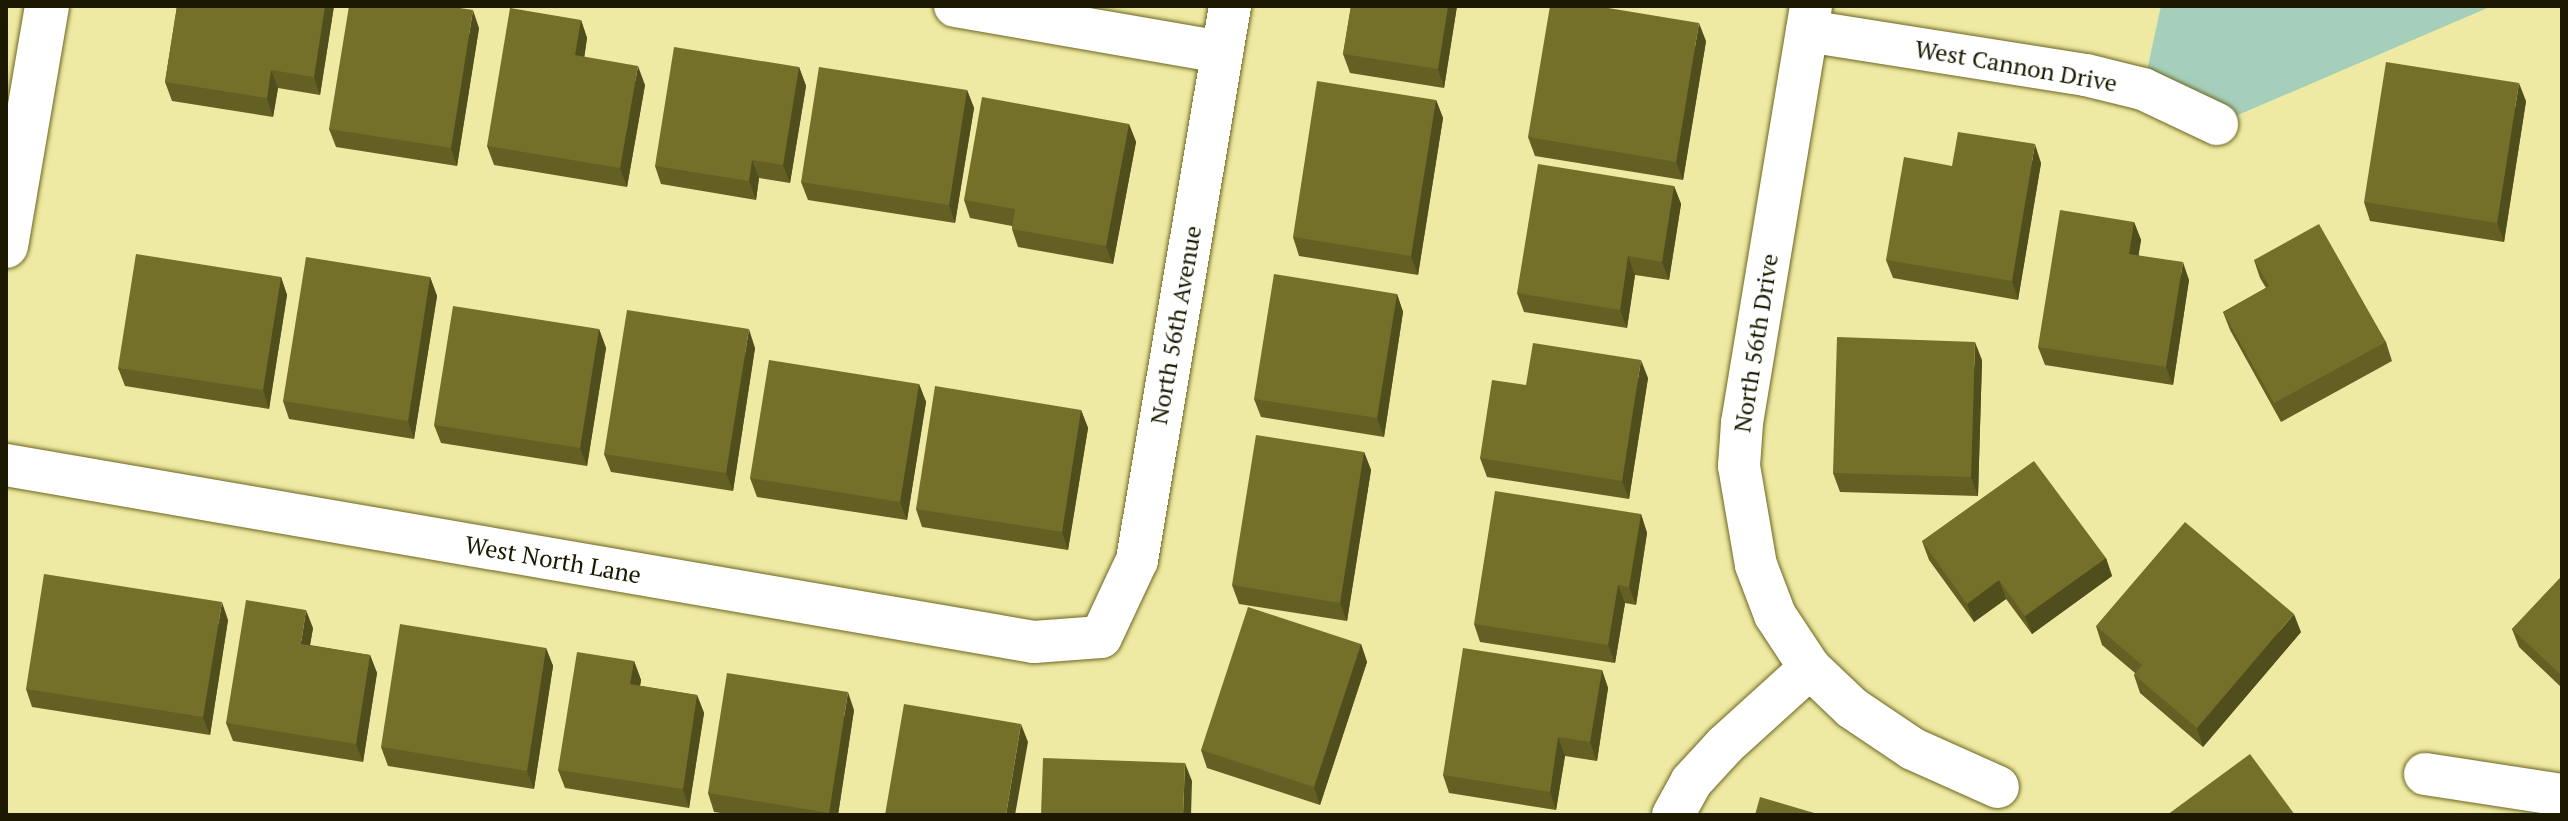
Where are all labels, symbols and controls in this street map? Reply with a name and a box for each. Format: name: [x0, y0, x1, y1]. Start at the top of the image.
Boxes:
street label: West Cannon Drive: [1913, 34, 2119, 98]
street label: North 56th Avenue: [1144, 223, 1208, 427]
street label: North 56th Drive: [1728, 252, 1784, 434]
street label: West North Lane: [463, 530, 643, 590]

